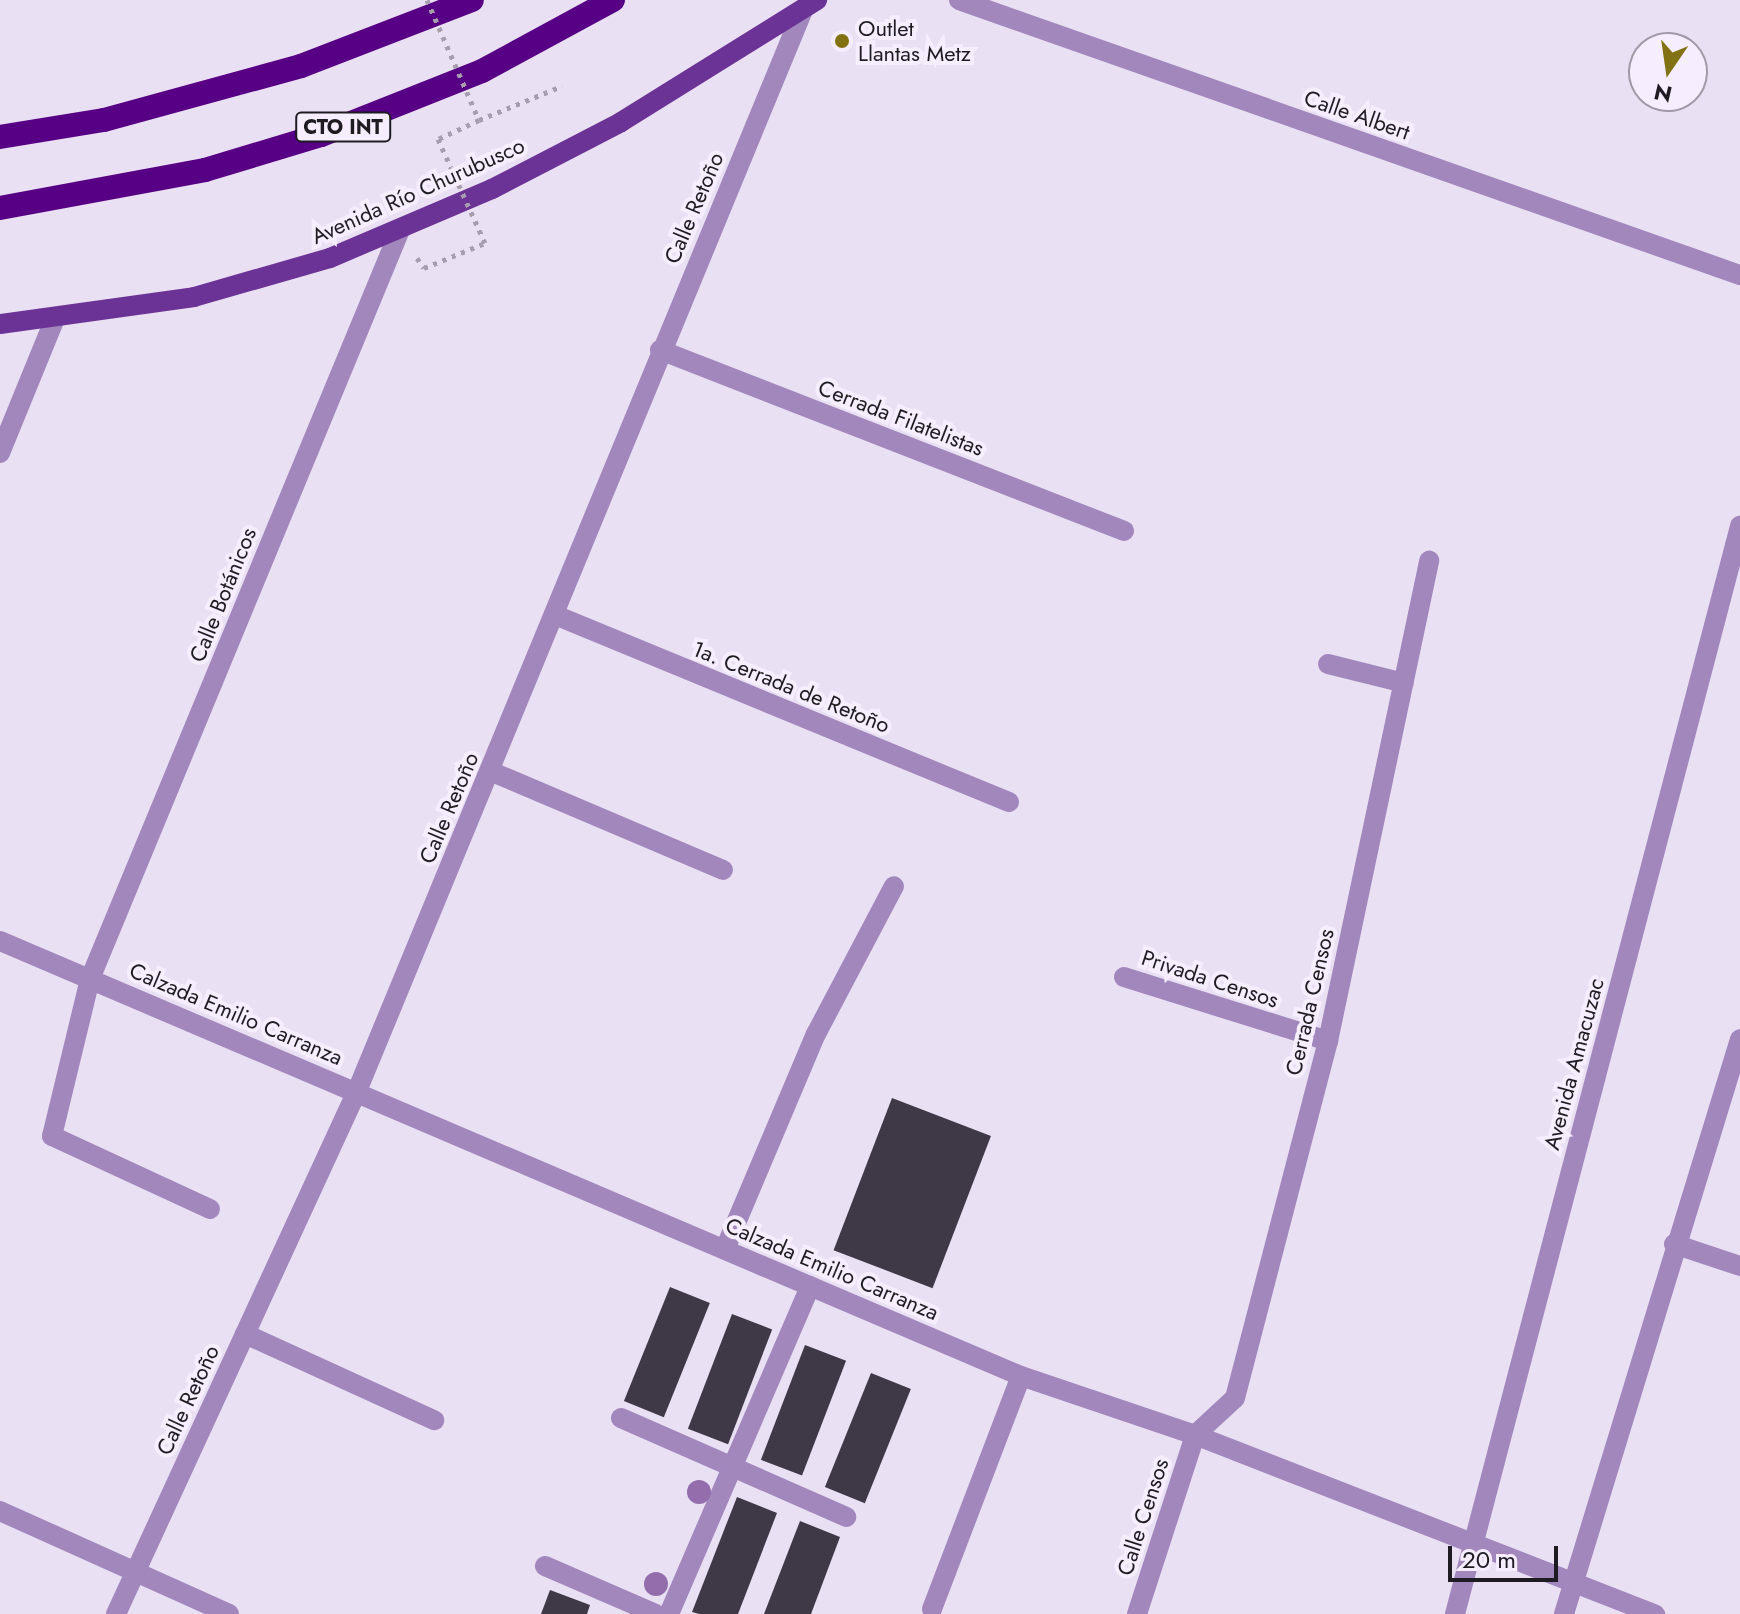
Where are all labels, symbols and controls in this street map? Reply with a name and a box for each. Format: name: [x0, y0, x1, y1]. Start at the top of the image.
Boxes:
place label: Outlet Llantas Metz: [858, 15, 971, 66]
marker: Outlet Llantas Metz: [833, 32, 851, 50]
north arrow: [1628, 32, 1708, 112]
text: N: [1651, 76, 1675, 111]
street label: Calle Albert: [1301, 85, 1413, 145]
road number: CTO INT: [295, 111, 391, 143]
street label: Avenida Río Churubusco: [307, 132, 529, 250]
street label: Calle Retoño: [659, 148, 729, 268]
street label: Cerrada Filatelistas: [815, 374, 987, 462]
street label: Calle Botánicos: [184, 524, 262, 666]
street label: 1a. Cerrada de Retoño: [688, 635, 894, 739]
street label: Calle Retoño: [414, 748, 484, 868]
street label: Cerrada Censos: [1280, 926, 1340, 1078]
street label: Privada Censos: [1138, 944, 1282, 1014]
street label: Calzada Emilio Carranza: [125, 957, 347, 1071]
street label: Avenida Amacuzac: [1538, 975, 1610, 1153]
street label: Calzada Emilio Carranza: [721, 1212, 943, 1326]
street label: Calle Retoño: [151, 1341, 225, 1459]
street label: Calle Censos: [1112, 1455, 1174, 1579]
scale bar: [1452, 1530, 1562, 1580]
text: 20 m: [1462, 1542, 1516, 1577]

